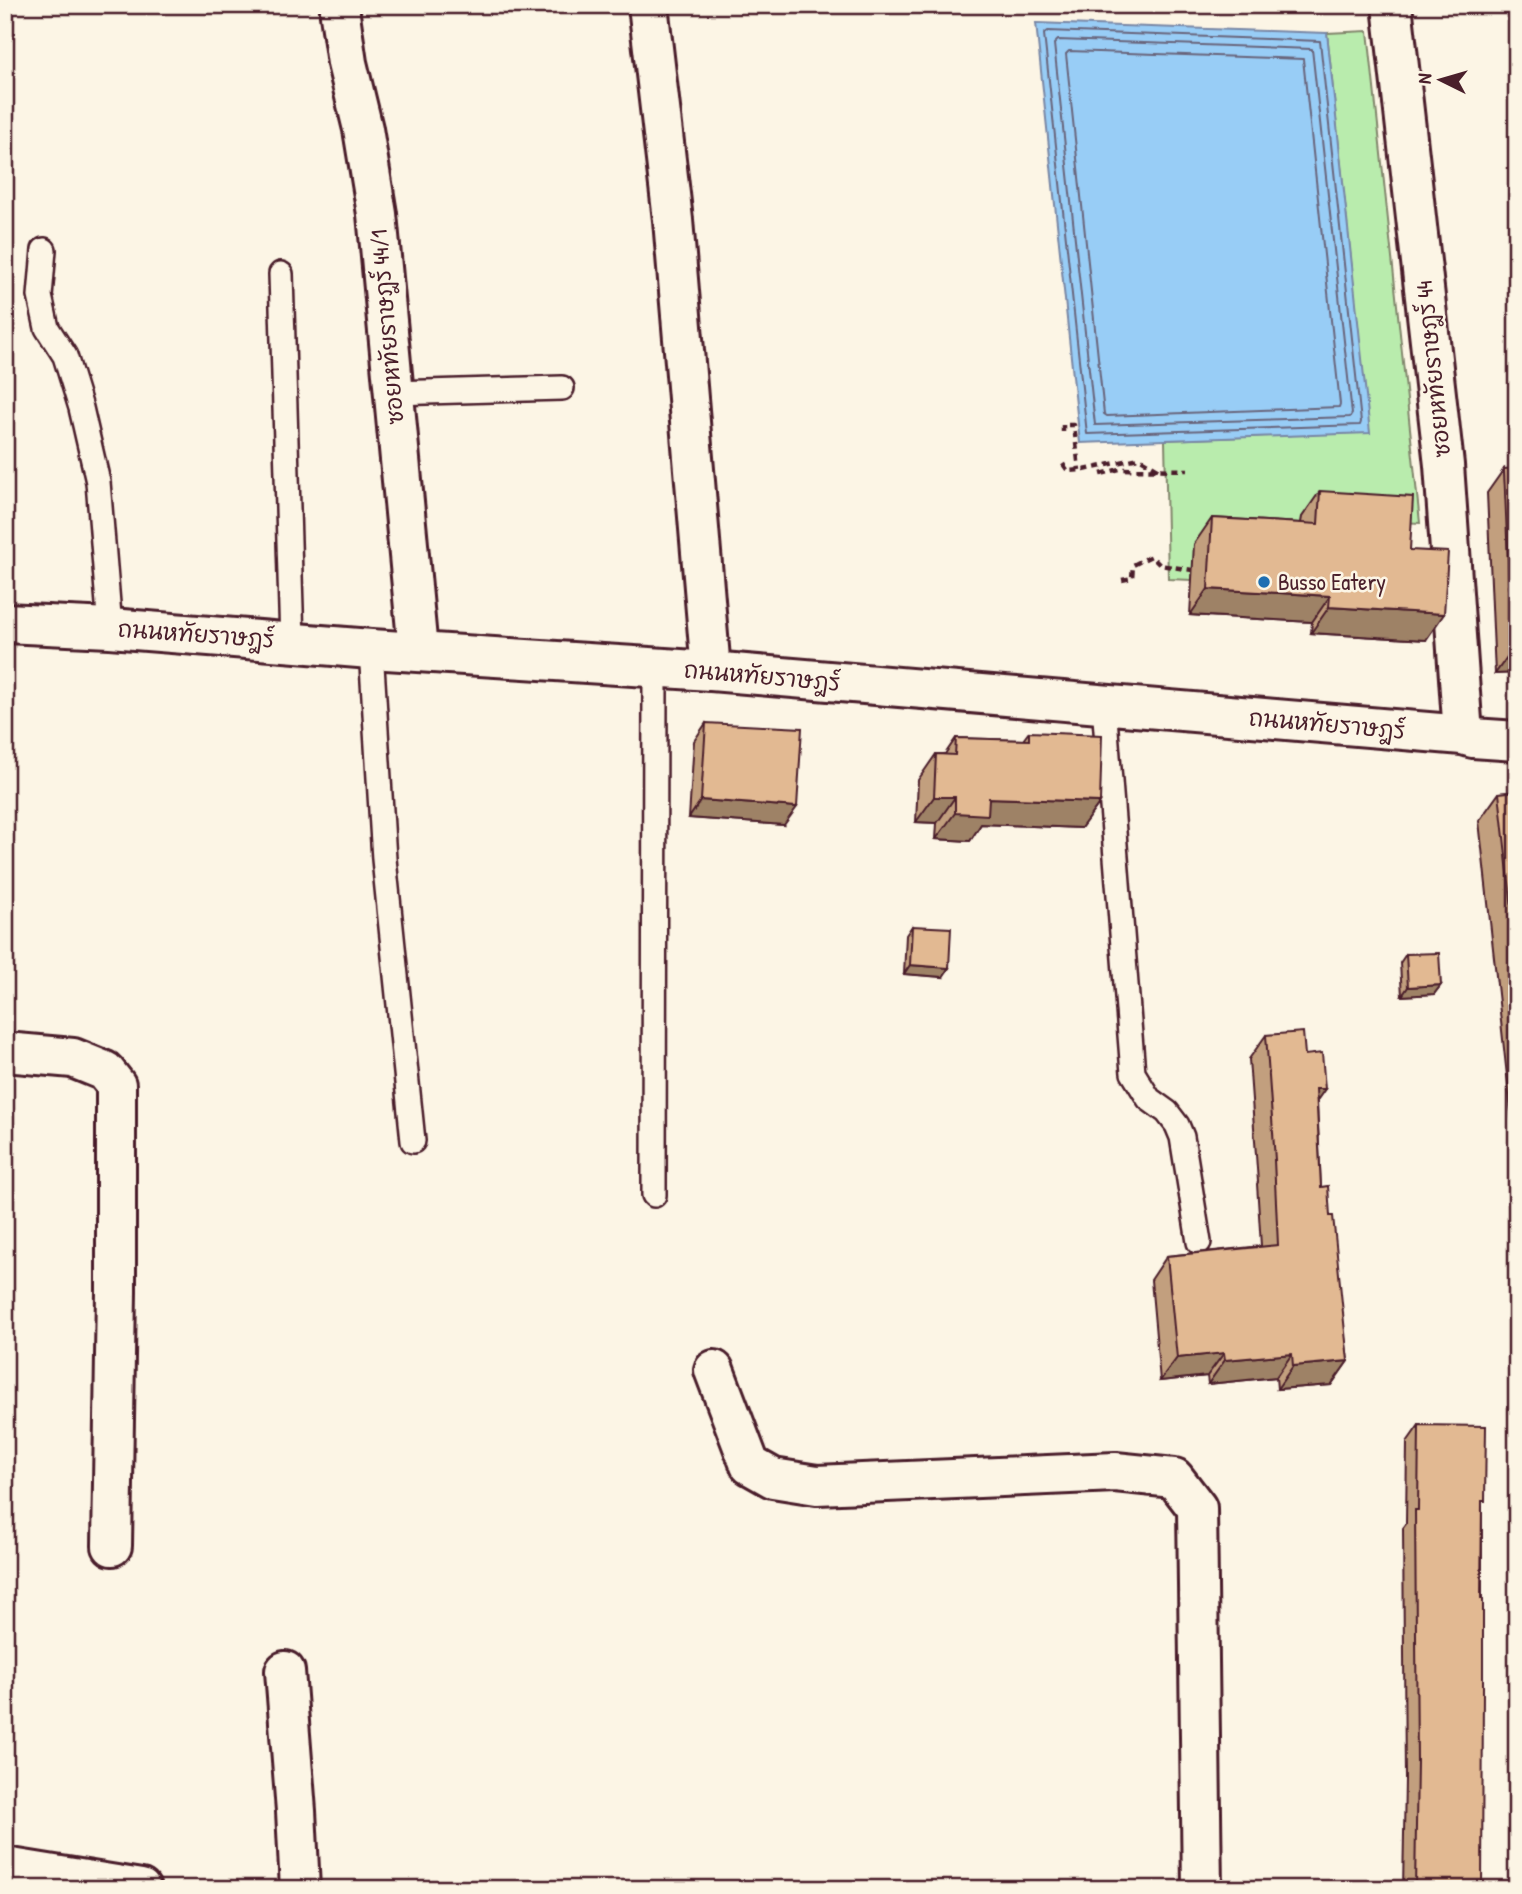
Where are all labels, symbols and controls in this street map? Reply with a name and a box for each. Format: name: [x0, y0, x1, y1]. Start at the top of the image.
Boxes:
north arrow: [1406, 46, 1476, 116]
text: N: [1411, 72, 1437, 85]
street label: ซอยหทัยราษฎร์ 44/1: [363, 228, 411, 426]
street label: ซอยหทัยราษฎร์ 44: [1408, 279, 1458, 459]
place label: Busso Eatery: [1278, 566, 1386, 597]
marker: Busso Eatery: [1256, 574, 1272, 590]
street label: ถนนหทัยราษฎร์: [117, 613, 275, 655]
street label: ถนนหทัยราษฎร์: [682, 653, 842, 699]
street label: ถนนหทัยราษฎร์: [1247, 701, 1407, 747]

